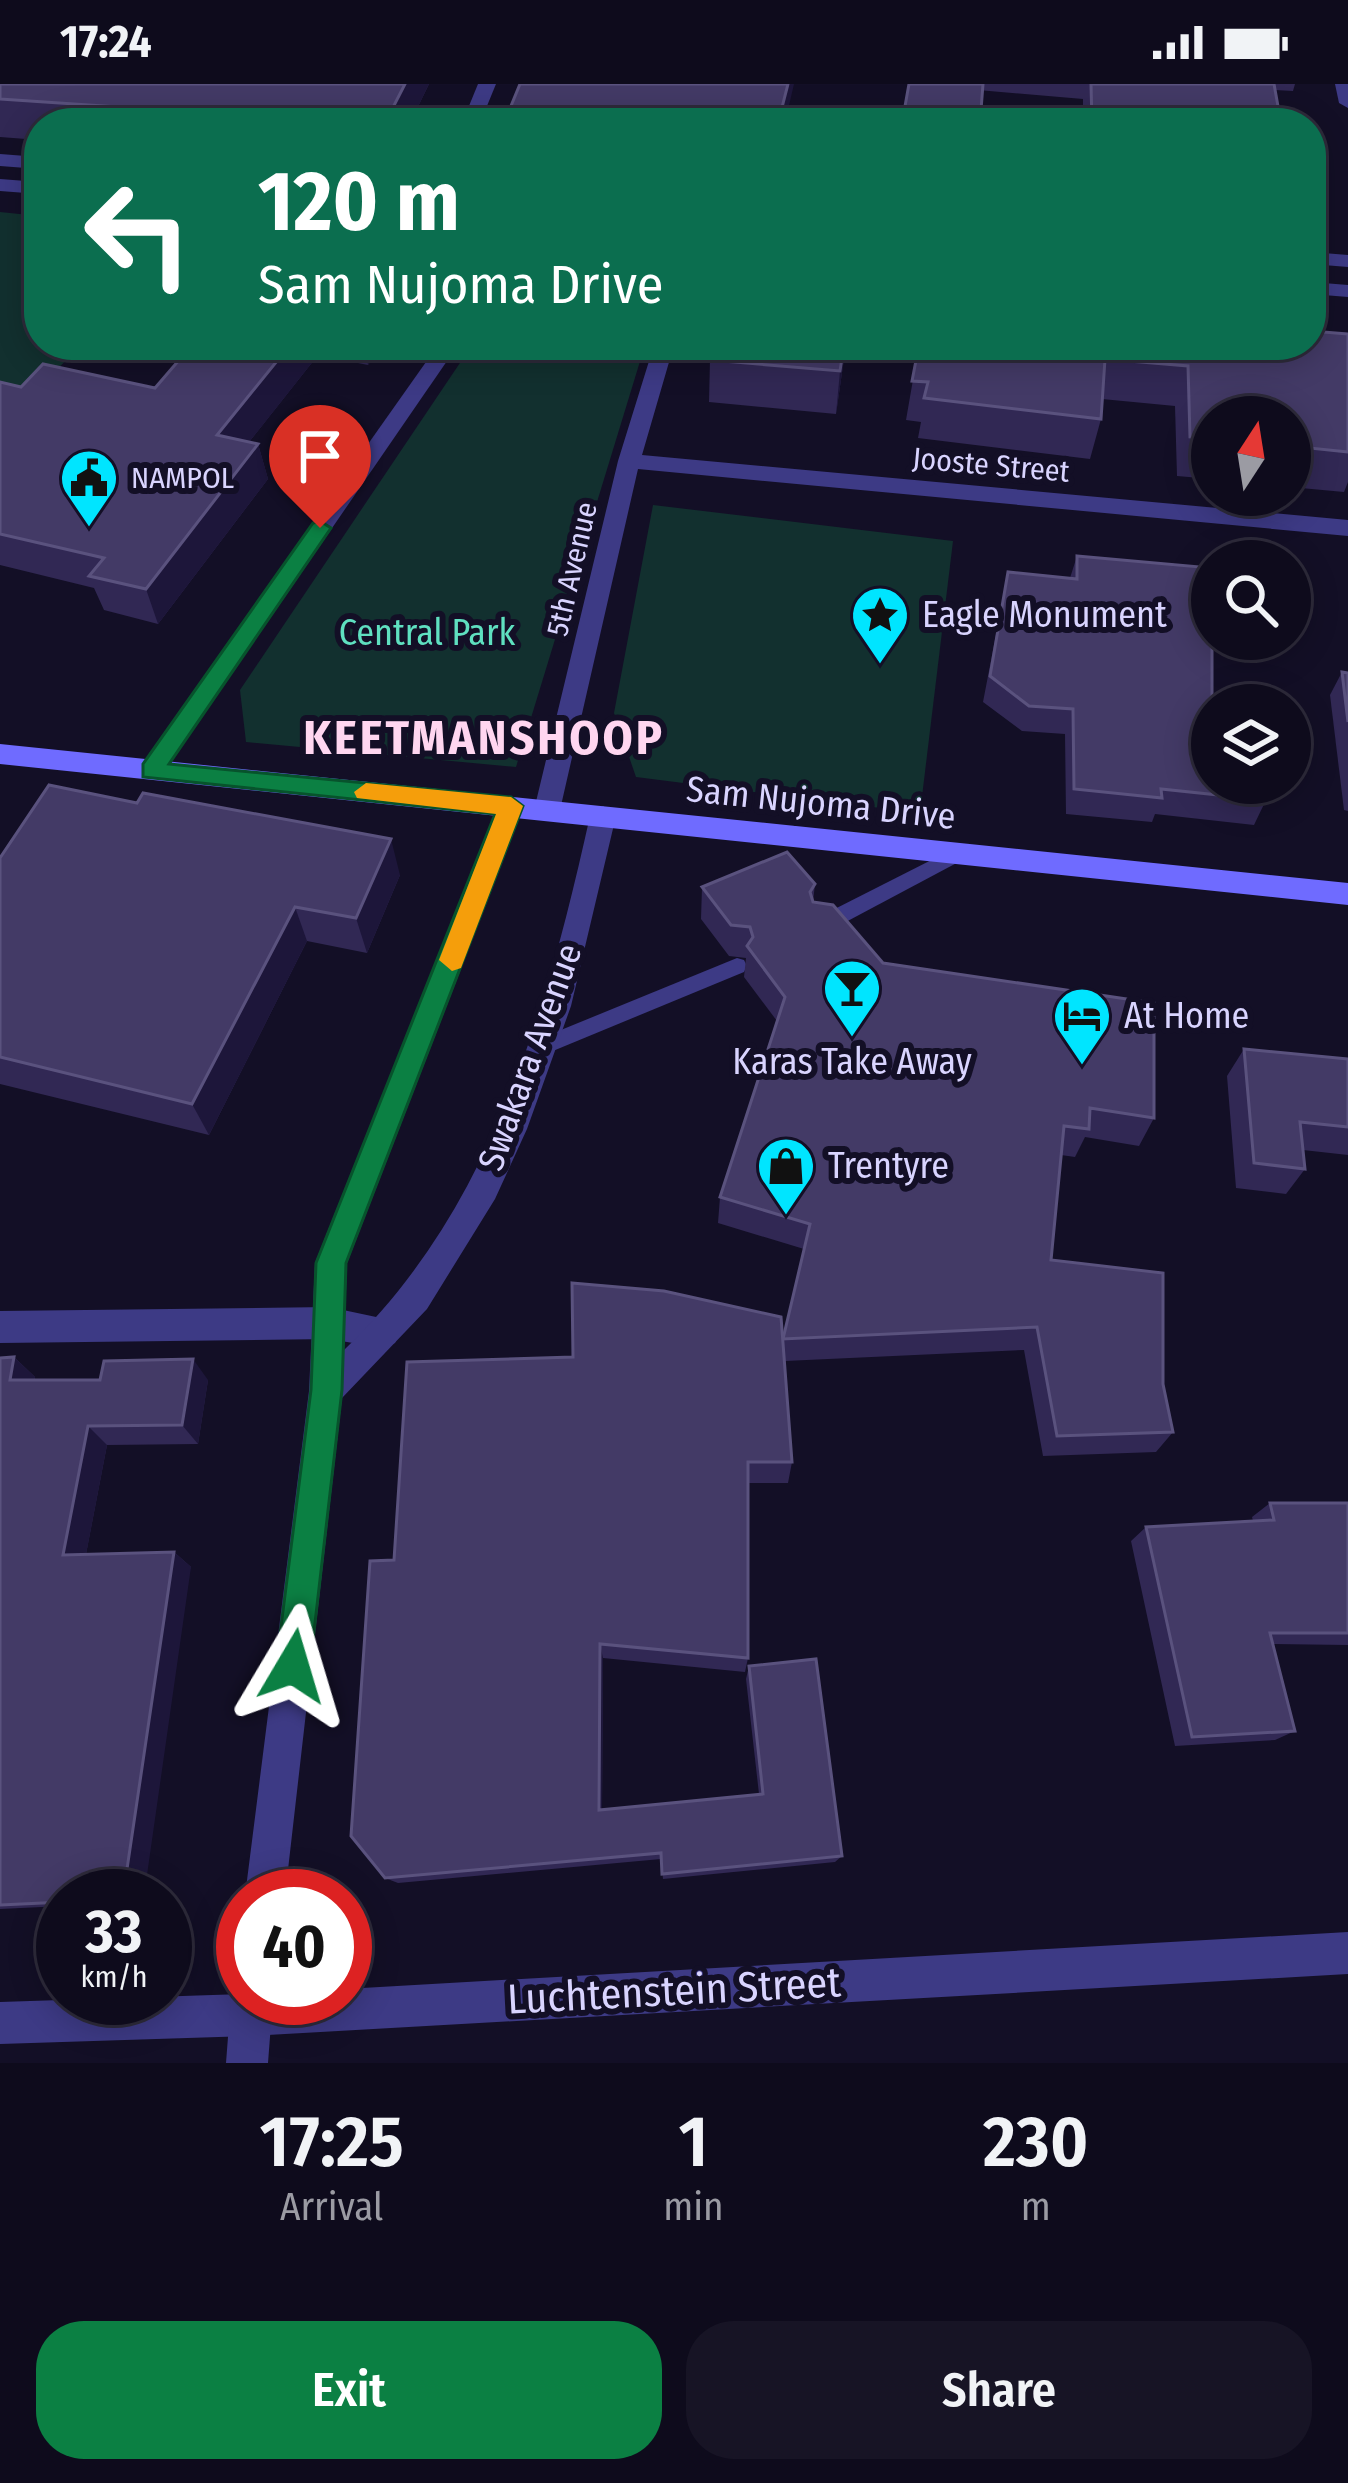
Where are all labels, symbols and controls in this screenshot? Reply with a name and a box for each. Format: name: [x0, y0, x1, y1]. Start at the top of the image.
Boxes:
text: 17:24: [60, 15, 152, 69]
text: 120 m: [258, 151, 460, 252]
icon: left: [60, 156, 216, 312]
text: Sam Nujoma Drive: [258, 253, 664, 317]
north arrow: [1191, 396, 1311, 516]
map controls: [1191, 396, 1311, 804]
pin: [269, 405, 371, 528]
icon: arrive: [287, 423, 353, 489]
street label: Jooste Street: [911, 440, 1071, 490]
public building icon: NAMPOL: [58, 447, 120, 529]
place label: NAMPOL: [131, 460, 234, 496]
street label: 5th Avenue: [539, 499, 605, 639]
button: search: [1191, 540, 1311, 660]
place icon: Eagle Monument: [849, 584, 911, 666]
place label: Eagle Monument: [922, 593, 1167, 637]
park label: Central Park: [339, 611, 516, 655]
button: layers: [1191, 684, 1311, 804]
district label: KEETMANSHOOP: [303, 709, 665, 767]
street label: Sam Nujoma Drive: [684, 767, 958, 839]
street label: Swakara Avenue: [469, 938, 591, 1176]
bar icon: Karas Take Away: [821, 957, 883, 1039]
hotel icon: At Home: [1051, 985, 1113, 1067]
place label: At Home: [1124, 994, 1249, 1038]
place label: Karas Take Away: [732, 1040, 972, 1084]
shop icon: Trentyre: [755, 1135, 817, 1217]
place label: Trentyre: [828, 1144, 949, 1188]
position arrow: [230, 1603, 356, 1729]
speed limit sign: 40: [216, 1869, 372, 2025]
text: 33: [86, 1896, 142, 1968]
street label: Luchtenstein Street: [506, 1957, 842, 2025]
text: km/h: [81, 1959, 147, 1995]
text: 17:25: [259, 2099, 404, 2185]
text: 1: [678, 2099, 708, 2185]
text: 230: [983, 2099, 1089, 2185]
text: Arrival: [280, 2184, 383, 2230]
text: min: [663, 2184, 724, 2230]
text: m: [1021, 2184, 1051, 2230]
button: Exit: [36, 2321, 662, 2459]
button: Share: [686, 2321, 1312, 2459]

